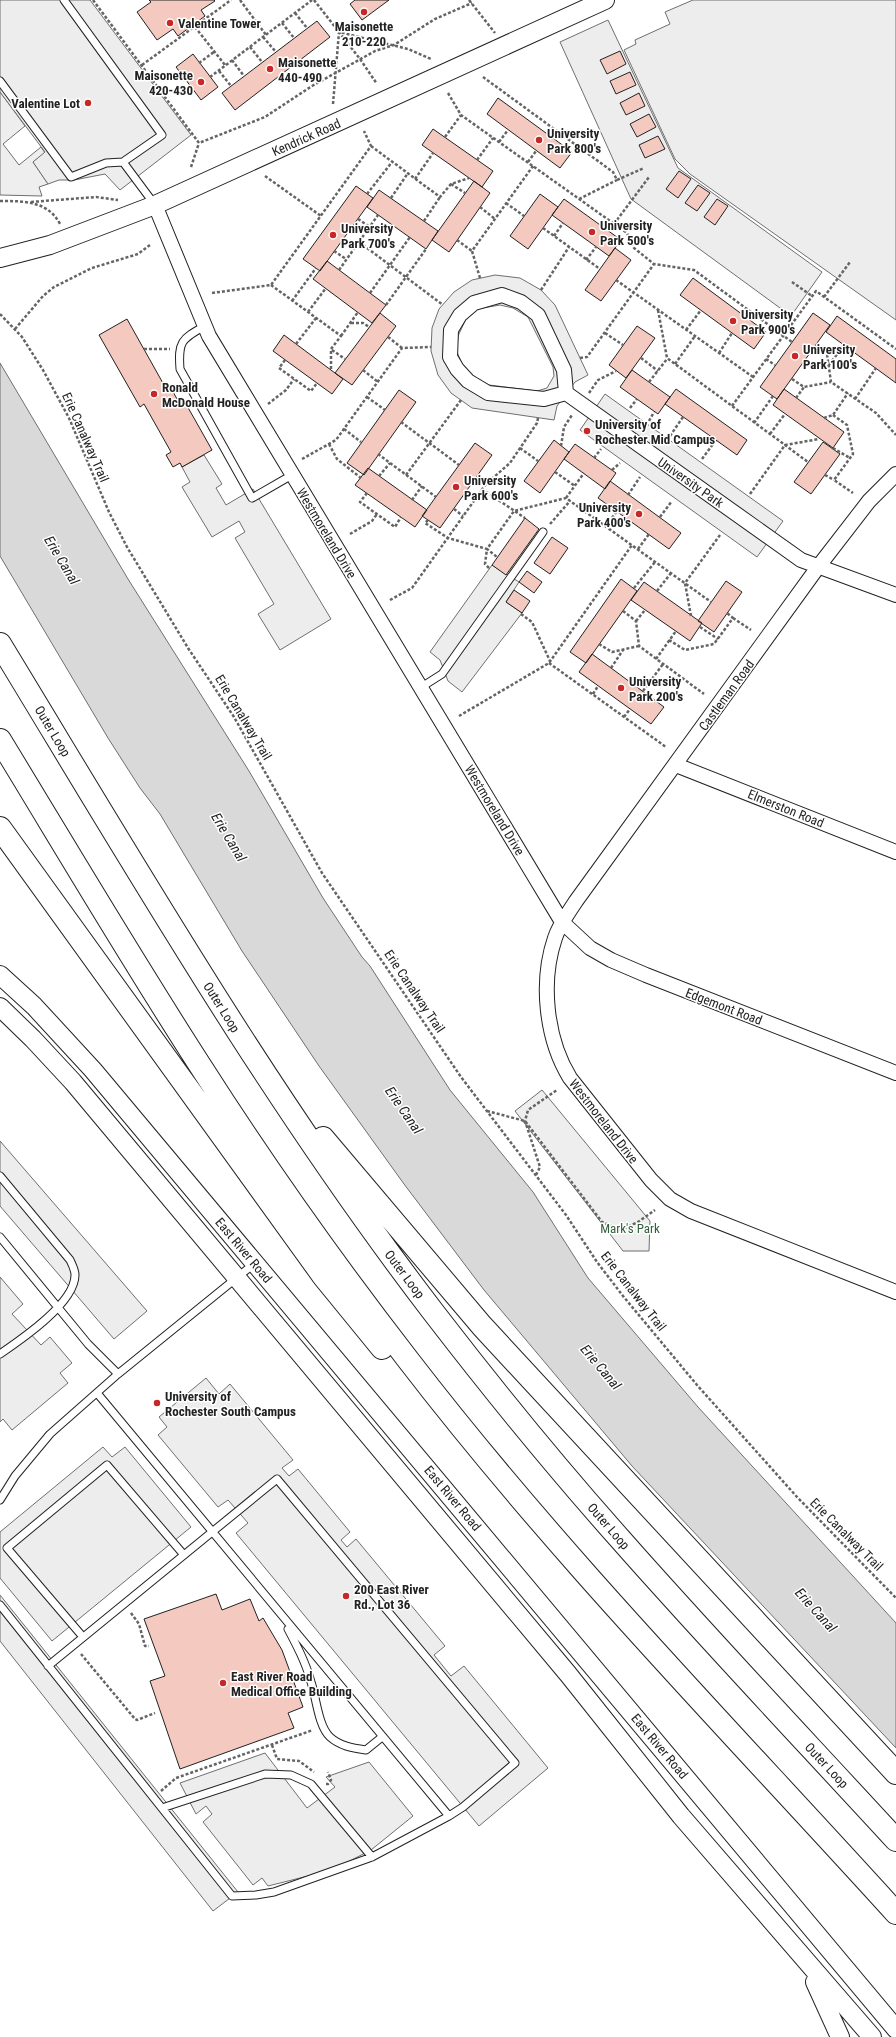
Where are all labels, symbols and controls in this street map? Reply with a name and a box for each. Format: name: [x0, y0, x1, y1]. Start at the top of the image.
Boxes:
marker: Maisonette 210-220: [359, 7, 369, 17]
place label: Valentine Tower: [178, 16, 261, 31]
marker: Valentine Tower: [165, 18, 175, 28]
place label: Maisonette 210-220: [335, 19, 393, 49]
place label: Maisonette 440-490: [278, 55, 336, 85]
marker: Maisonette 440-490: [265, 64, 275, 74]
place label: Maisonette 420-430: [135, 68, 193, 98]
marker: Maisonette 420-430: [196, 77, 206, 87]
place label: Valentine Lot: [11, 96, 80, 111]
marker: Valentine Lot: [83, 98, 93, 108]
street label: Kendrick Road: [270, 116, 343, 159]
place label: University Park 800's: [547, 126, 601, 156]
marker: University Park 800's: [534, 135, 544, 145]
place label: University Park 500's: [600, 218, 654, 248]
place label: University Park 700's: [341, 221, 395, 251]
marker: University Park 500's: [587, 227, 597, 237]
marker: University Park 700's: [328, 230, 338, 240]
place label: University Park 900's: [741, 307, 795, 337]
marker: University Park 900's: [728, 316, 738, 326]
place label: University Park 100's: [803, 342, 857, 372]
marker: University Park 100's: [790, 351, 800, 361]
place label: Ronald McDonald House: [162, 380, 250, 410]
marker: Ronald McDonald House: [149, 389, 159, 399]
street label: Erie Canalway Trail: [59, 390, 112, 484]
place label: University of Rochester Mid Campus: [595, 417, 715, 447]
marker: University of Rochester Mid Campus: [582, 426, 592, 436]
street label: University Park: [655, 454, 726, 511]
place label: University Park 600's: [464, 473, 518, 503]
marker: University Park 600's: [451, 482, 461, 492]
street label: Westmoreland Drive: [294, 485, 359, 581]
place label: University Park 400's: [577, 500, 631, 530]
marker: University Park 400's: [634, 509, 644, 519]
water label: Erie Canal: [41, 533, 83, 588]
street label: Castleman Road: [696, 657, 757, 734]
street label: Erie Canalway Trail: [212, 672, 275, 762]
place label: University Park 200's: [629, 674, 683, 704]
marker: University Park 200's: [616, 683, 626, 693]
street label: Outer Loop: [32, 703, 74, 759]
street label: Westmoreland Drive: [462, 762, 527, 858]
street label: Elmerston Road: [746, 786, 826, 831]
water label: Erie Canal: [208, 810, 250, 865]
street label: Erie Canalway Trail: [381, 947, 448, 1035]
street label: Outer Loop: [200, 979, 243, 1035]
street label: Edgemont Road: [683, 985, 764, 1028]
street label: Westmoreland Drive: [566, 1076, 641, 1166]
water label: Erie Canal: [382, 1083, 427, 1137]
street label: East River Road: [212, 1215, 275, 1286]
park label: Mark's Park: [600, 1221, 660, 1236]
street label: Outer Loop: [382, 1247, 428, 1301]
street label: Erie Canalway Trail: [598, 1249, 669, 1334]
water label: Erie Canal: [578, 1341, 625, 1393]
place label: University of Rochester South Campus: [165, 1389, 296, 1419]
marker: University of Rochester South Campus: [152, 1398, 162, 1408]
street label: East River Road: [421, 1463, 484, 1534]
street label: Erie Canalway Trail: [807, 1495, 886, 1574]
street label: Outer Loop: [584, 1500, 633, 1553]
place label: 200 East River Rd., Lot 36: [354, 1582, 430, 1612]
water label: Erie Canal: [792, 1585, 841, 1636]
marker: 200 East River Rd., Lot 36: [341, 1591, 351, 1601]
place label: East River Road Medical Office Building: [231, 1669, 352, 1699]
marker: East River Road Medical Office Building: [218, 1678, 228, 1688]
street label: East River Road: [628, 1711, 691, 1782]
street label: Outer Loop: [802, 1740, 851, 1791]

